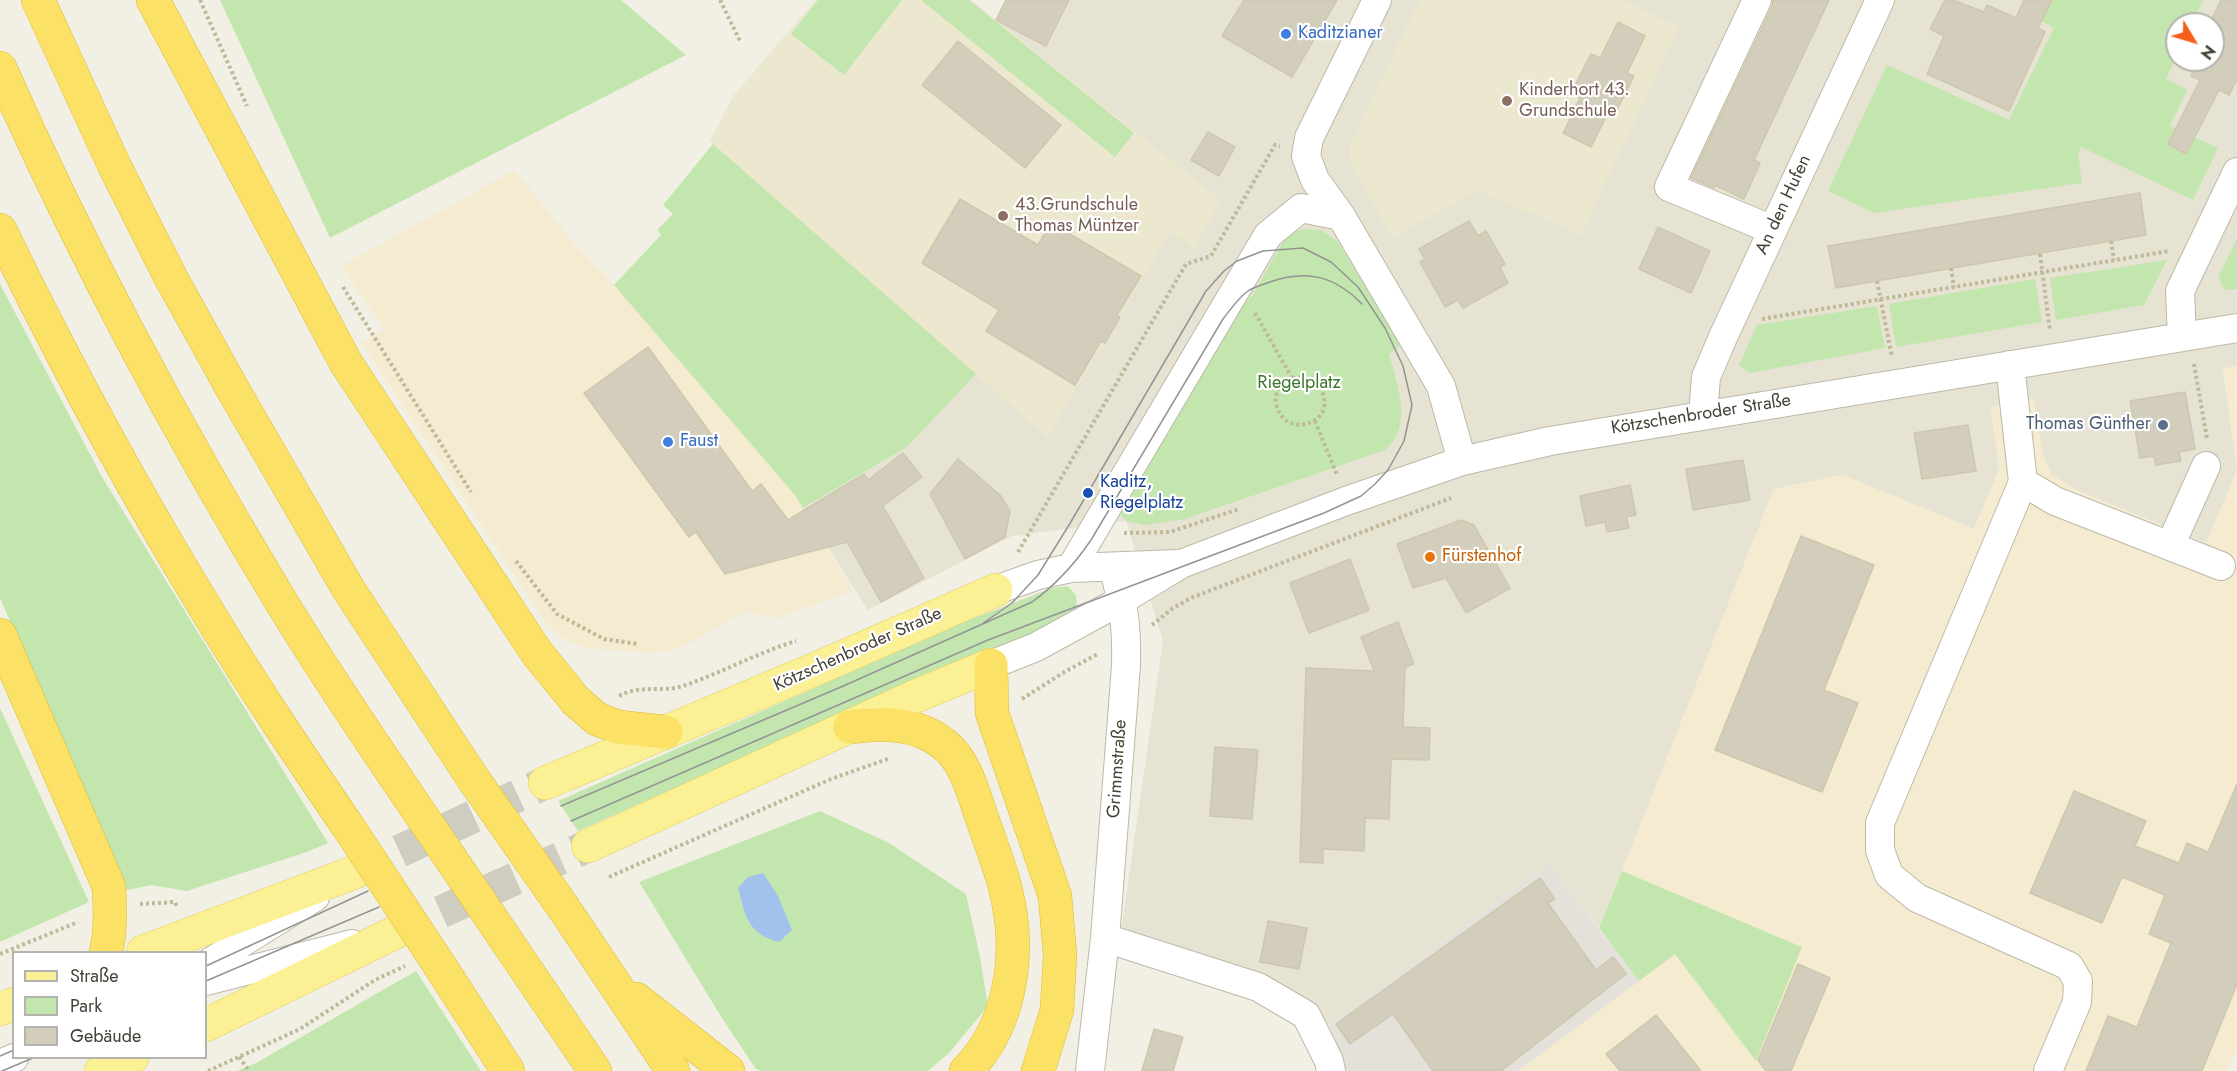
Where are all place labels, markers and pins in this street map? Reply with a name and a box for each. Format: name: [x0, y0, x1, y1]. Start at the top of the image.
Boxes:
place label: Kaditzianer: [1298, 23, 1383, 45]
marker: Kaditzianer: [1279, 27, 1293, 41]
place label: Kinderhort 43. Grundschule: [1519, 80, 1630, 122]
marker: Kinderhort 43. Grundschule: [1500, 94, 1514, 108]
place label: 43.Grundschule Thomas Müntzer: [1015, 195, 1139, 238]
marker: 43.Grundschule Thomas Müntzer: [996, 209, 1010, 223]
place label: Thomas Günther: [2026, 414, 2151, 436]
marker: Thomas Günther: [2156, 418, 2170, 432]
place label: Faust: [680, 431, 718, 453]
marker: Faust: [661, 435, 675, 449]
place label: Kaditz, Riegelplatz: [1100, 472, 1183, 514]
marker: Kaditz, Riegelplatz: [1081, 486, 1095, 500]
place label: Fürstenhof: [1442, 546, 1521, 568]
marker: Fürstenhof: [1423, 550, 1437, 564]

